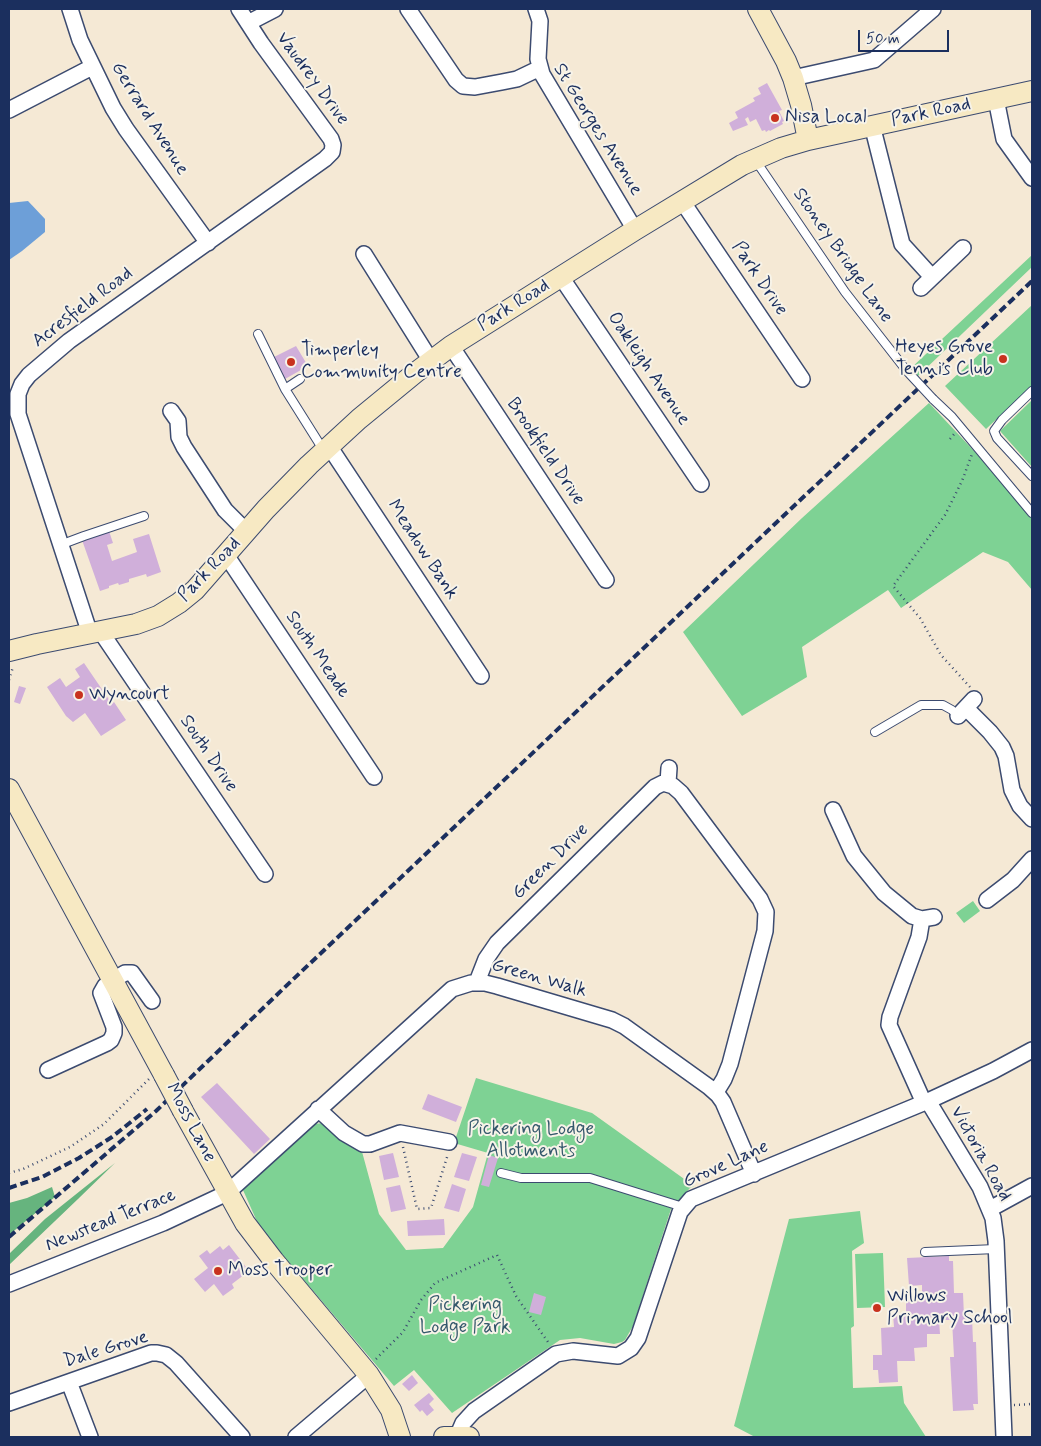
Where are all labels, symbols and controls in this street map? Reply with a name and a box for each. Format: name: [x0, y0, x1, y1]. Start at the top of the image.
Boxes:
scale bar: [861, 20, 952, 52]
street label: Vaudrey Drive: [270, 28, 354, 130]
text: 50 m: [866, 29, 900, 49]
street label: Gerrard Avenue: [105, 58, 193, 180]
street label: St Georges Avenue: [547, 60, 647, 200]
street label: Park Road: [889, 93, 973, 133]
place label: Nisa Local: [785, 107, 867, 129]
marker: Nisa Local: [769, 112, 781, 124]
street label: Stoney Bridge Lane: [787, 184, 897, 328]
street label: Park Drive: [726, 238, 792, 320]
street label: Acresfield Road: [28, 263, 138, 353]
street label: Park Road: [474, 275, 554, 337]
street label: Oakleigh Avenue: [602, 308, 694, 430]
place label: Heyes Grove Tennis Club: [895, 337, 993, 381]
place label: Timperley Community Centre: [301, 340, 462, 384]
marker: Heyes Grove Tennis Club: [997, 353, 1009, 365]
marker: Timperley Community Centre: [285, 356, 297, 368]
street label: Brookfield Drive: [501, 394, 589, 510]
street label: Meadow Bank: [381, 496, 463, 604]
street label: Park Road: [174, 533, 246, 607]
street label: South Meade: [280, 607, 354, 703]
place label: Wyncourt: [89, 684, 170, 706]
marker: Wyncourt: [73, 689, 85, 701]
street label: South Drive: [174, 711, 242, 797]
street label: Green Drive: [508, 819, 594, 905]
street label: Green Walk: [489, 955, 589, 1003]
street label: Moss Lane: [160, 1079, 220, 1167]
street label: Victoria Road: [945, 1102, 1015, 1206]
park label: Pickering Lodge Allotments: [468, 1119, 594, 1163]
street label: Grove Lane: [680, 1136, 772, 1194]
street label: Newstead Terrace: [42, 1184, 180, 1258]
place label: Moss Trooper: [228, 1260, 332, 1282]
marker: Moss Trooper: [212, 1265, 224, 1277]
place label: Willows Primary School: [887, 1286, 1012, 1330]
park label: Pickering Lodge Park: [420, 1295, 510, 1339]
marker: Willows Primary School: [871, 1302, 883, 1314]
street label: Dale Grove: [61, 1326, 151, 1374]

